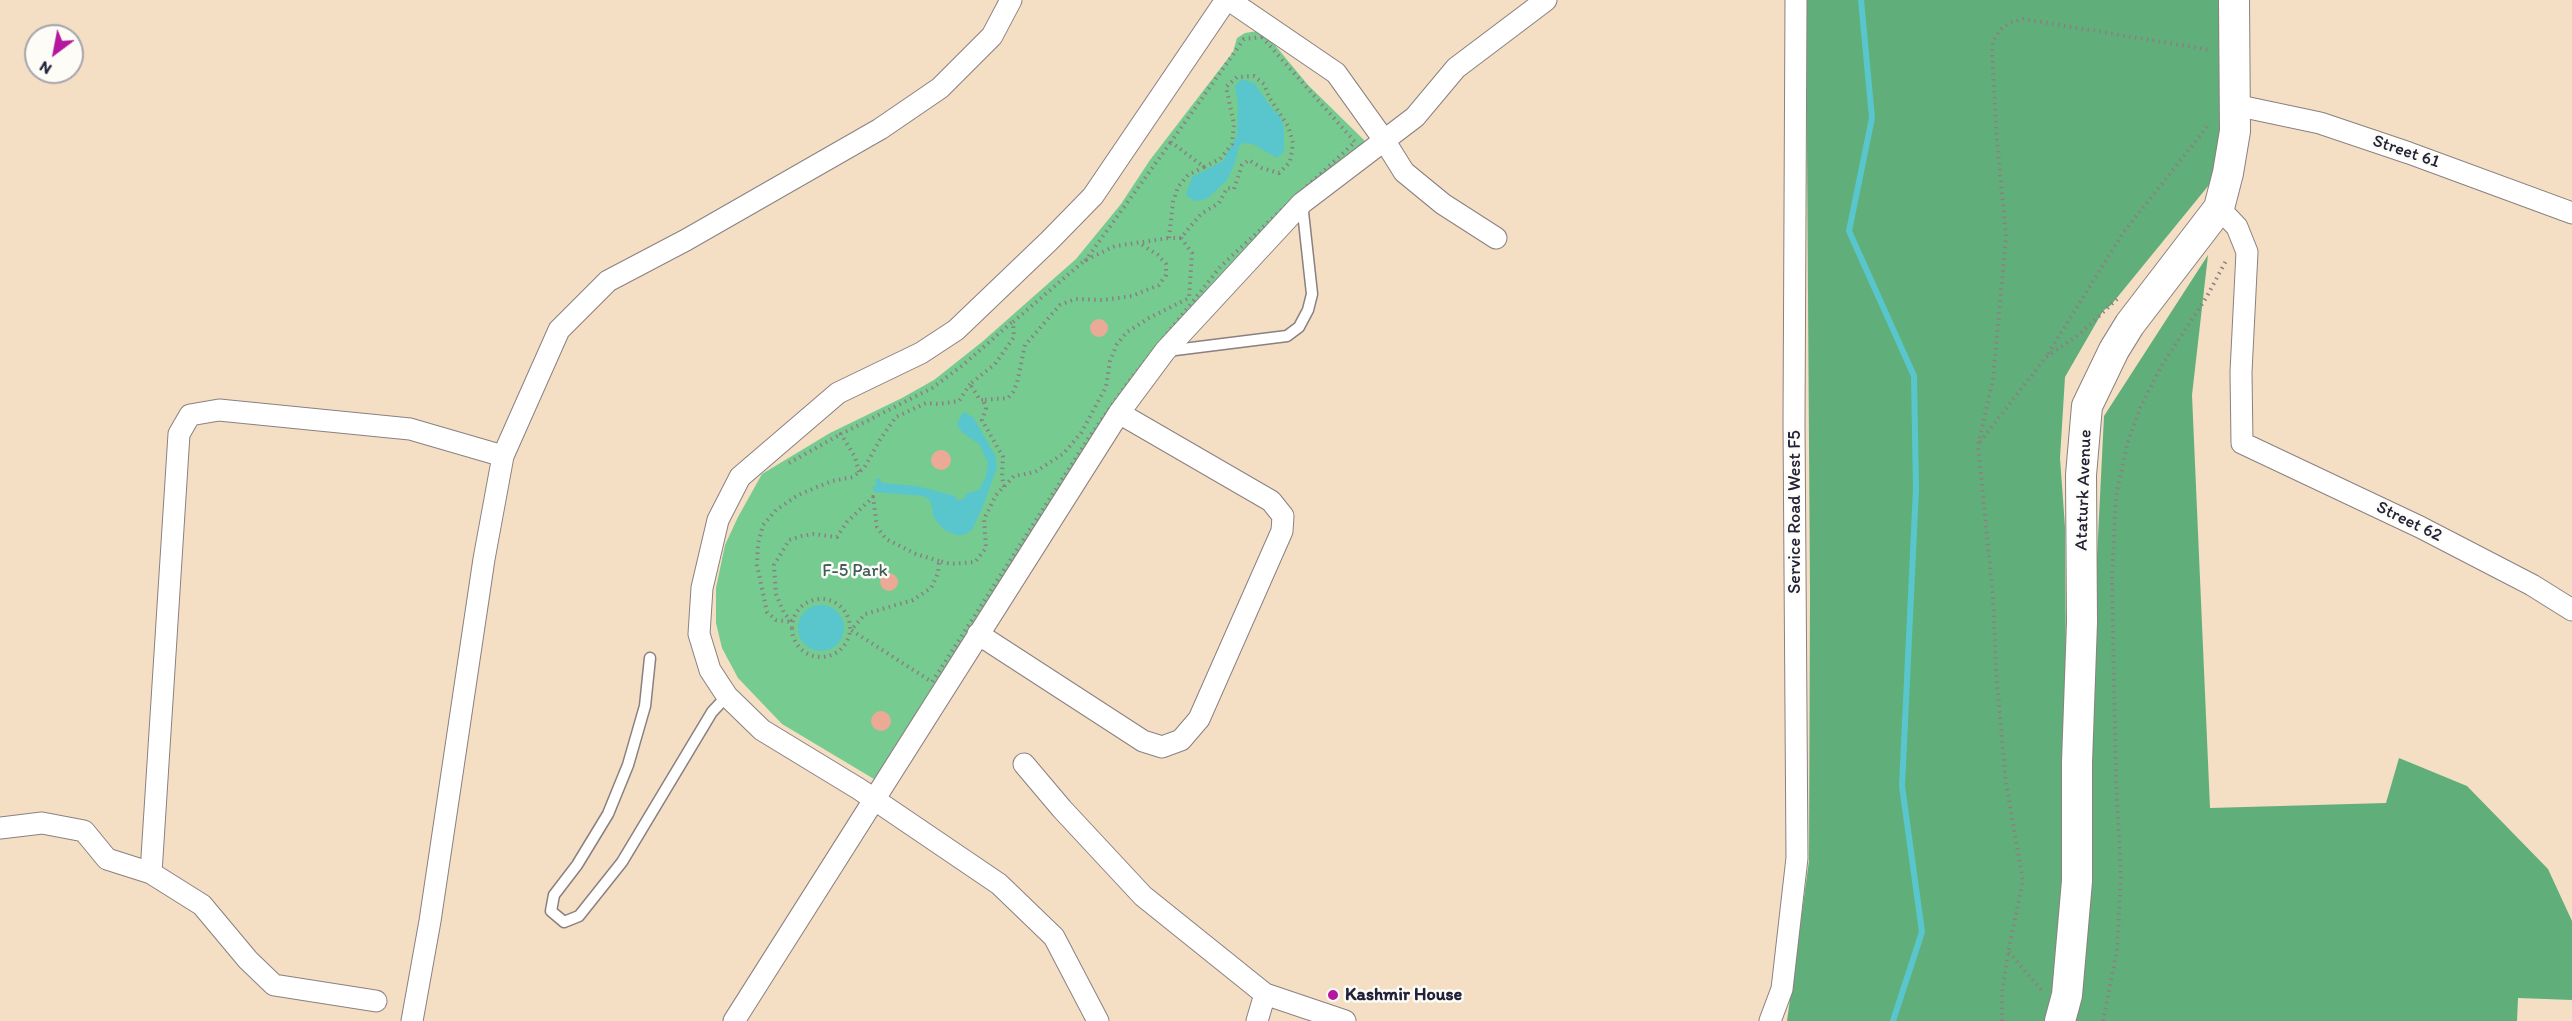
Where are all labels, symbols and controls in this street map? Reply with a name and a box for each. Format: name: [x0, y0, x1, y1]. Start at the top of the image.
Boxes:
north arrow: [24, 24, 84, 84]
text: N: [36, 57, 55, 79]
street label: Street 61: [2370, 130, 2442, 174]
street label: Ataturk Avenue: [2071, 429, 2097, 551]
street label: Service Road West F5: [1784, 430, 1806, 594]
street label: Street 62: [2373, 497, 2445, 547]
park label: F-5 Park: [822, 560, 888, 582]
place label: Kashmir House: [1345, 984, 1462, 1006]
marker: Kashmir House: [1326, 988, 1340, 1002]

